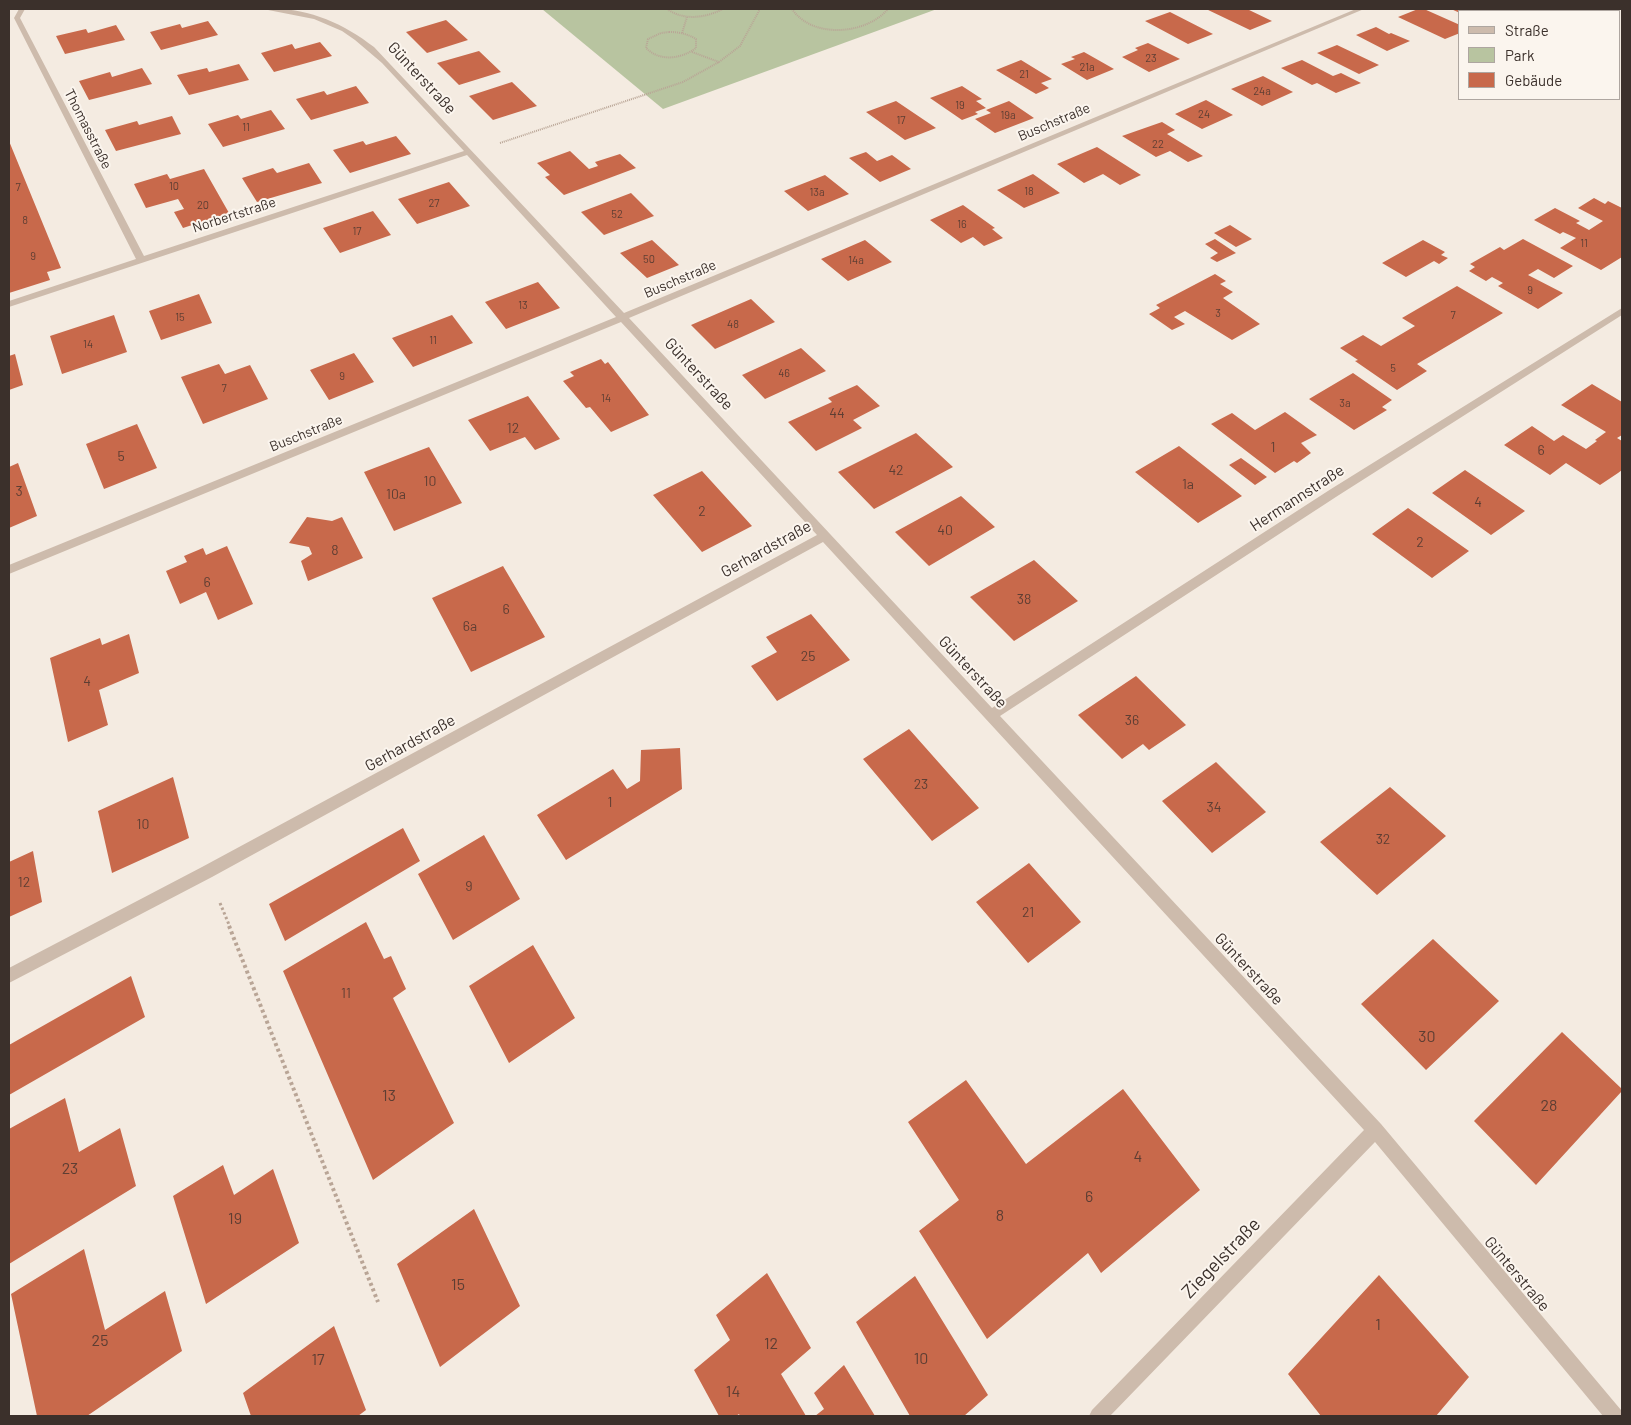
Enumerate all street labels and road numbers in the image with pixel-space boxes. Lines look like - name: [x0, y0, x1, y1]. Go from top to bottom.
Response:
- street label: Günterstraße: [384, 38, 460, 118]
- street label: Thomasstraße: [61, 86, 115, 172]
- street label: Buschstraße: [1015, 99, 1093, 145]
- street label: Norbertstraße: [190, 194, 278, 236]
- street label: Buschstraße: [641, 256, 719, 302]
- street label: Günterstraße: [661, 334, 737, 414]
- street label: Buschstraße: [267, 411, 345, 455]
- street label: Hermannstraße: [1246, 460, 1348, 536]
- street label: Gerhardstraße: [717, 516, 815, 582]
- street label: Günterstraße: [935, 632, 1011, 712]
- street label: Gerhardstraße: [361, 710, 459, 776]
- street label: Günterstraße: [1211, 929, 1287, 1009]
- street label: Ziegelstraße: [1177, 1213, 1265, 1303]
- street label: Günterstraße: [1480, 1233, 1554, 1315]

